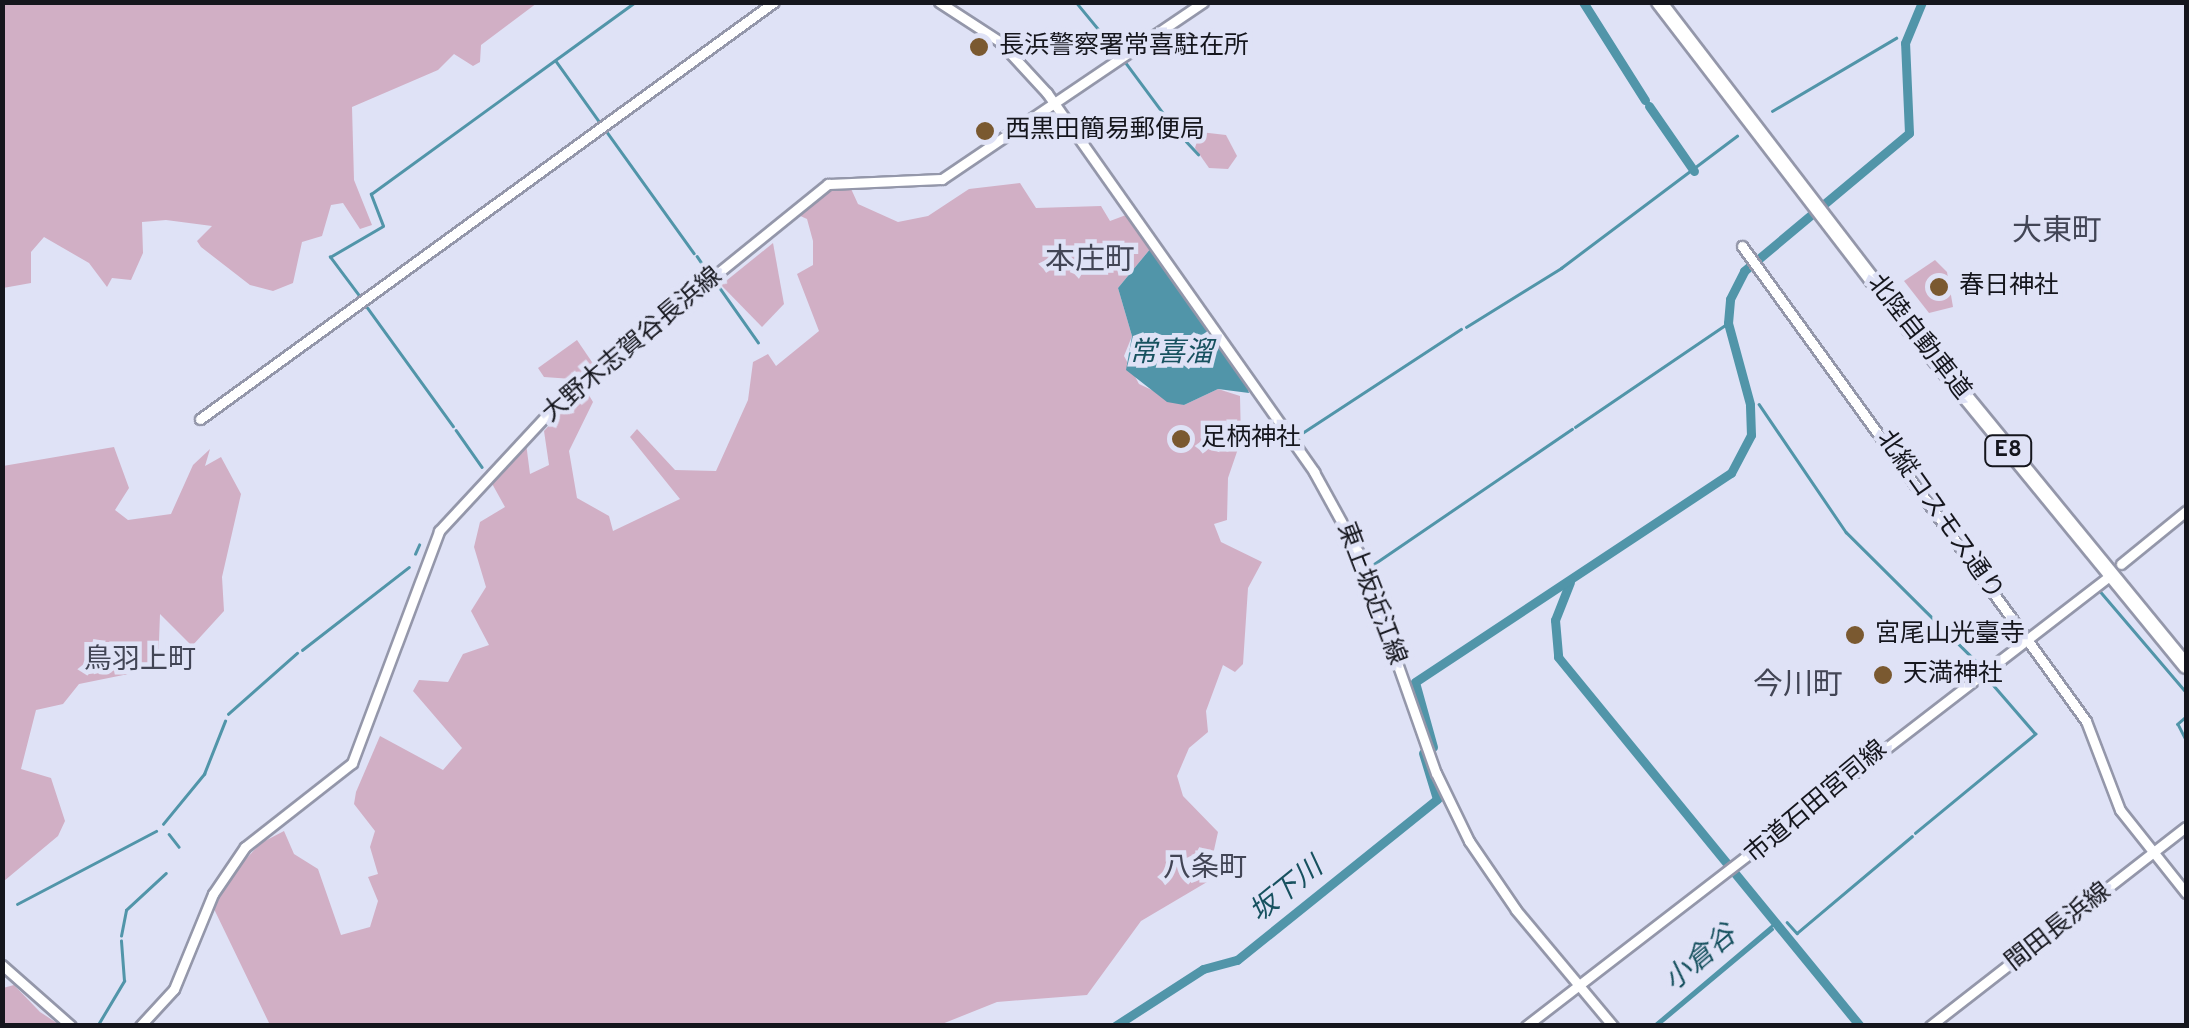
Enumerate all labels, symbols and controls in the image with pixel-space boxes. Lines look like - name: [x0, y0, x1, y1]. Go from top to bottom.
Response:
- place label: 長浜警察署常喜駐在所: [999, 32, 1249, 62]
- marker: 長浜警察署常喜駐在所: [968, 36, 990, 58]
- place label: 西黒田簡易郵便局: [1005, 116, 1205, 146]
- marker: 西黒田簡易郵便局: [974, 120, 996, 142]
- district label: 大東町: [2012, 215, 2102, 251]
- district label: 本庄町: [1045, 244, 1135, 280]
- street label: 大野木志賀谷長浜線: [537, 262, 729, 430]
- street label: 北陸自動車道: [1860, 270, 1976, 406]
- place label: 春日神社: [1959, 272, 2059, 302]
- marker: 春日神社: [1928, 276, 1950, 298]
- water label: 常喜溜: [1129, 337, 1213, 371]
- place label: 足柄神社: [1201, 424, 1301, 454]
- street label: 北縦コスモス通り: [1869, 425, 2009, 607]
- marker: 足柄神社: [1170, 428, 1192, 450]
- road number: E8: [1983, 434, 2033, 468]
- street label: 東上坂近江線: [1329, 519, 1411, 669]
- place label: 宮尾山光臺寺: [1875, 620, 2025, 650]
- marker: 宮尾山光臺寺: [1844, 624, 1866, 646]
- district label: 鳥羽上町: [84, 644, 196, 678]
- place label: 天満神社: [1903, 660, 2003, 690]
- marker: 天満神社: [1872, 664, 1894, 686]
- district label: 今川町: [1753, 669, 1843, 705]
- street label: 市道石田宮司線: [1740, 735, 1894, 871]
- district label: 八条町: [1163, 852, 1247, 886]
- water label: 坂下川: [1244, 852, 1330, 930]
- street label: 間田長浜線: [2001, 878, 2117, 978]
- water label: 小倉谷: [1658, 919, 1744, 999]

